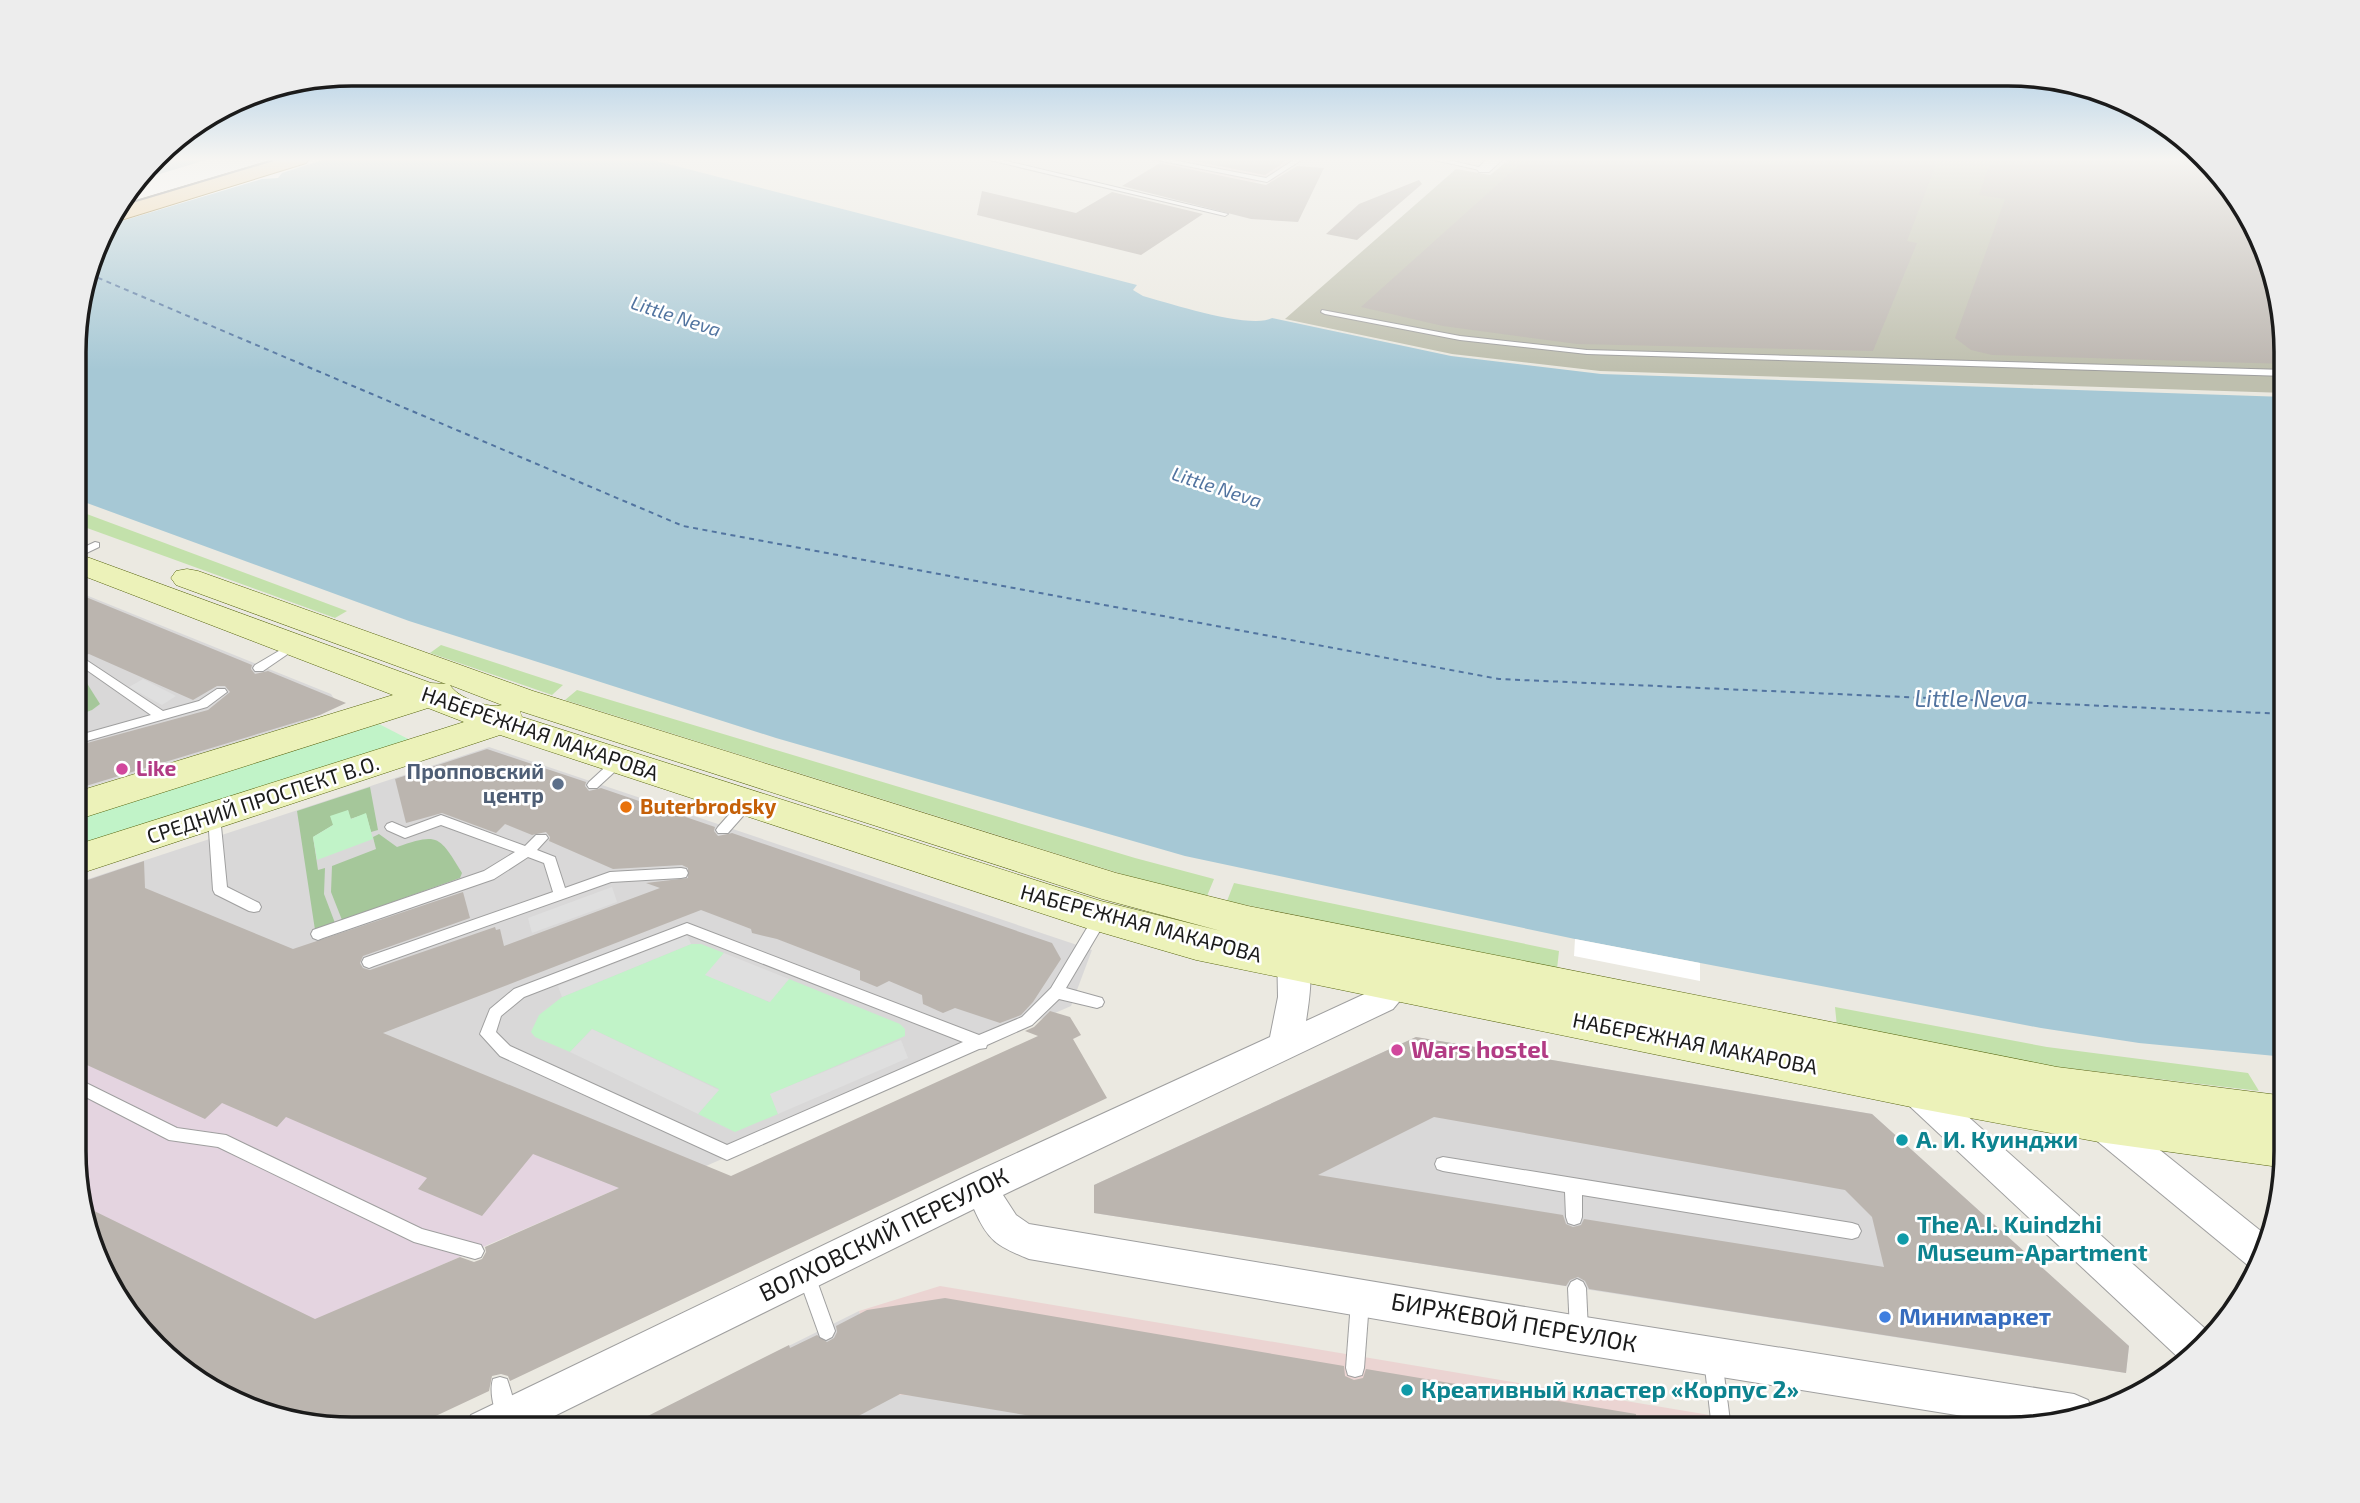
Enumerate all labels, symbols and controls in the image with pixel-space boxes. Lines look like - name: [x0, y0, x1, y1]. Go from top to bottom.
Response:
- water label: Little Neva: [628, 290, 724, 341]
- water label: Little Neva: [1169, 461, 1265, 512]
- street label: НАБЕРЕЖНАЯ МАКАРОВА: [419, 680, 662, 785]
- water label: Little Neva: [1915, 684, 2027, 712]
- street label: СРЕДНИЙ ПРОСПЕКТ В.О.: [143, 749, 382, 848]
- place label: Like: [136, 755, 176, 780]
- place label: Пропповский центр: [407, 758, 544, 807]
- marker: Like: [114, 761, 130, 777]
- marker: Пропповский центр: [550, 776, 566, 792]
- place label: Buterbrodsky: [640, 793, 776, 819]
- marker: Buterbrodsky: [618, 799, 634, 815]
- street label: НАБЕРЕЖНАЯ МАКАРОВА: [1018, 878, 1265, 967]
- street label: НАБЕРЕЖНАЯ МАКАРОВА: [1571, 1007, 1820, 1079]
- place label: Wars hostel: [1411, 1034, 1549, 1063]
- marker: Wars hostel: [1389, 1042, 1405, 1058]
- place label: А. И. Куинджи: [1916, 1124, 2078, 1153]
- marker: А. И. Куинджи: [1894, 1132, 1910, 1148]
- street label: ВОЛХОВСКИЙ ПЕРЕУЛОК: [754, 1161, 1013, 1307]
- place label: The A.I. Kuindzhi Museum-Apartment: [1917, 1209, 2148, 1266]
- marker: The A.I. Kuindzhi Museum-Apartment: [1895, 1231, 1911, 1247]
- street label: БИРЖЕВОЙ ПЕРЕУЛОК: [1389, 1286, 1639, 1357]
- place label: Минимаркет: [1899, 1301, 2051, 1330]
- marker: Минимаркет: [1877, 1309, 1893, 1325]
- place label: Креативный кластер «Корпус 2»: [1421, 1374, 1799, 1403]
- marker: Креативный кластер «Корпус 2»: [1399, 1382, 1415, 1398]

